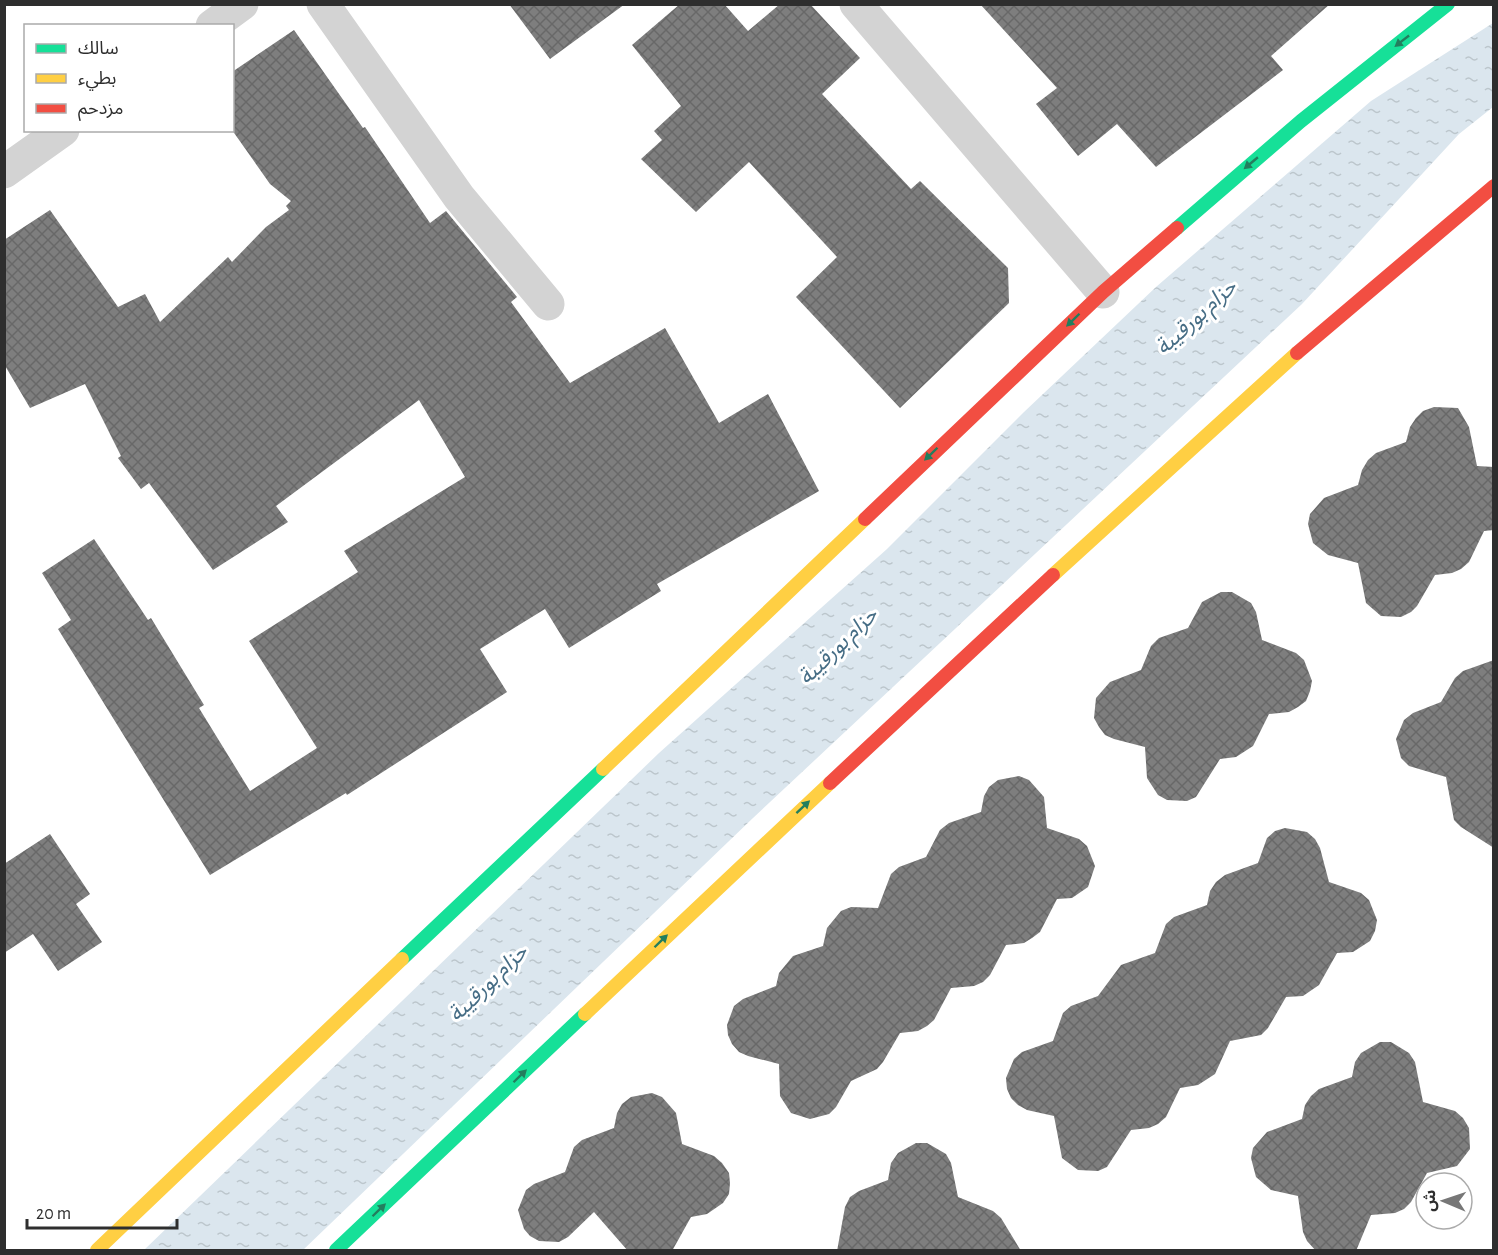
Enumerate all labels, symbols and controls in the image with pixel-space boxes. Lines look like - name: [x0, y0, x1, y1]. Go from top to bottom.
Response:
- legend: [24, 24, 234, 132]
- one-way arrow: [1394, 34, 1410, 47]
- text: سالك: [78, 40, 119, 58]
- text: بطيء: [78, 70, 116, 91]
- text: مزدحم: [78, 100, 123, 121]
- one-way arrow: [1243, 157, 1259, 170]
- water label: حزام بورقيبة: [1151, 275, 1245, 362]
- one-way arrow: [1065, 313, 1080, 327]
- one-way arrow: [925, 447, 939, 461]
- water label: حزام بورقيبة: [794, 603, 886, 692]
- one-way arrow: [796, 801, 810, 815]
- one-way arrow: [654, 935, 668, 949]
- water label: حزام بورقيبة: [444, 940, 536, 1029]
- one-way arrow: [512, 1070, 527, 1083]
- north arrow: [1414, 1171, 1474, 1231]
- text: ش: [1422, 1189, 1439, 1212]
- scale bar: [27, 1192, 177, 1230]
- one-way arrow: [371, 1203, 386, 1217]
- text: 20 m: [36, 1205, 71, 1223]

